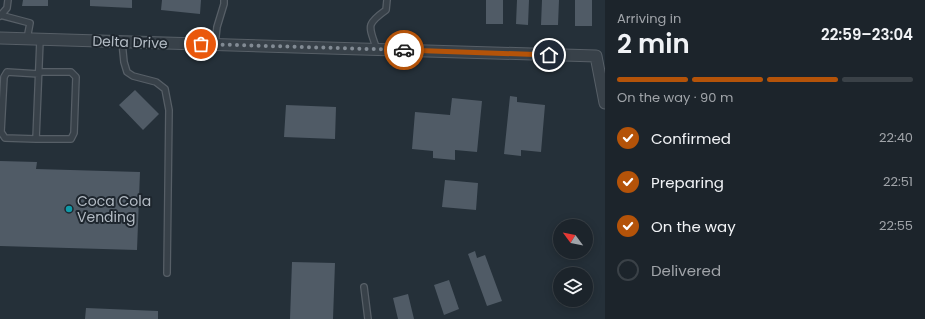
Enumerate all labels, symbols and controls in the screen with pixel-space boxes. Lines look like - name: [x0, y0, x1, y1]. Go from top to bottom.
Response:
- text: Arriving in: [617, 9, 681, 28]
- text: 22:59–23:04: [821, 24, 913, 45]
- text: 2 min: [617, 26, 690, 62]
- pin: [184, 27, 218, 61]
- courier: [384, 30, 424, 70]
- street label: Delta Drive: [92, 31, 168, 53]
- icon: bag: [190, 33, 212, 55]
- pin: [532, 38, 566, 72]
- icon: car: [393, 39, 415, 61]
- icon: home: [538, 44, 560, 66]
- text: On the way · 90 m: [617, 88, 733, 107]
- icon: check: [617, 127, 639, 149]
- text: Confirmed: [651, 128, 731, 149]
- text: 22:40: [879, 128, 913, 147]
- icon: check: [617, 171, 639, 193]
- text: Preparing: [651, 172, 724, 193]
- text: 22:51: [883, 172, 913, 191]
- place label: Coca Cola Vending: [77, 191, 151, 227]
- marker: Coca Cola Vending: [64, 204, 74, 214]
- icon: check: [617, 215, 639, 237]
- text: On the way: [651, 216, 736, 237]
- text: 22:55: [879, 216, 913, 235]
- north arrow: [553, 219, 593, 259]
- map controls: [553, 219, 593, 307]
- text: Delivered: [651, 260, 721, 281]
- button: layers: [553, 267, 593, 307]

